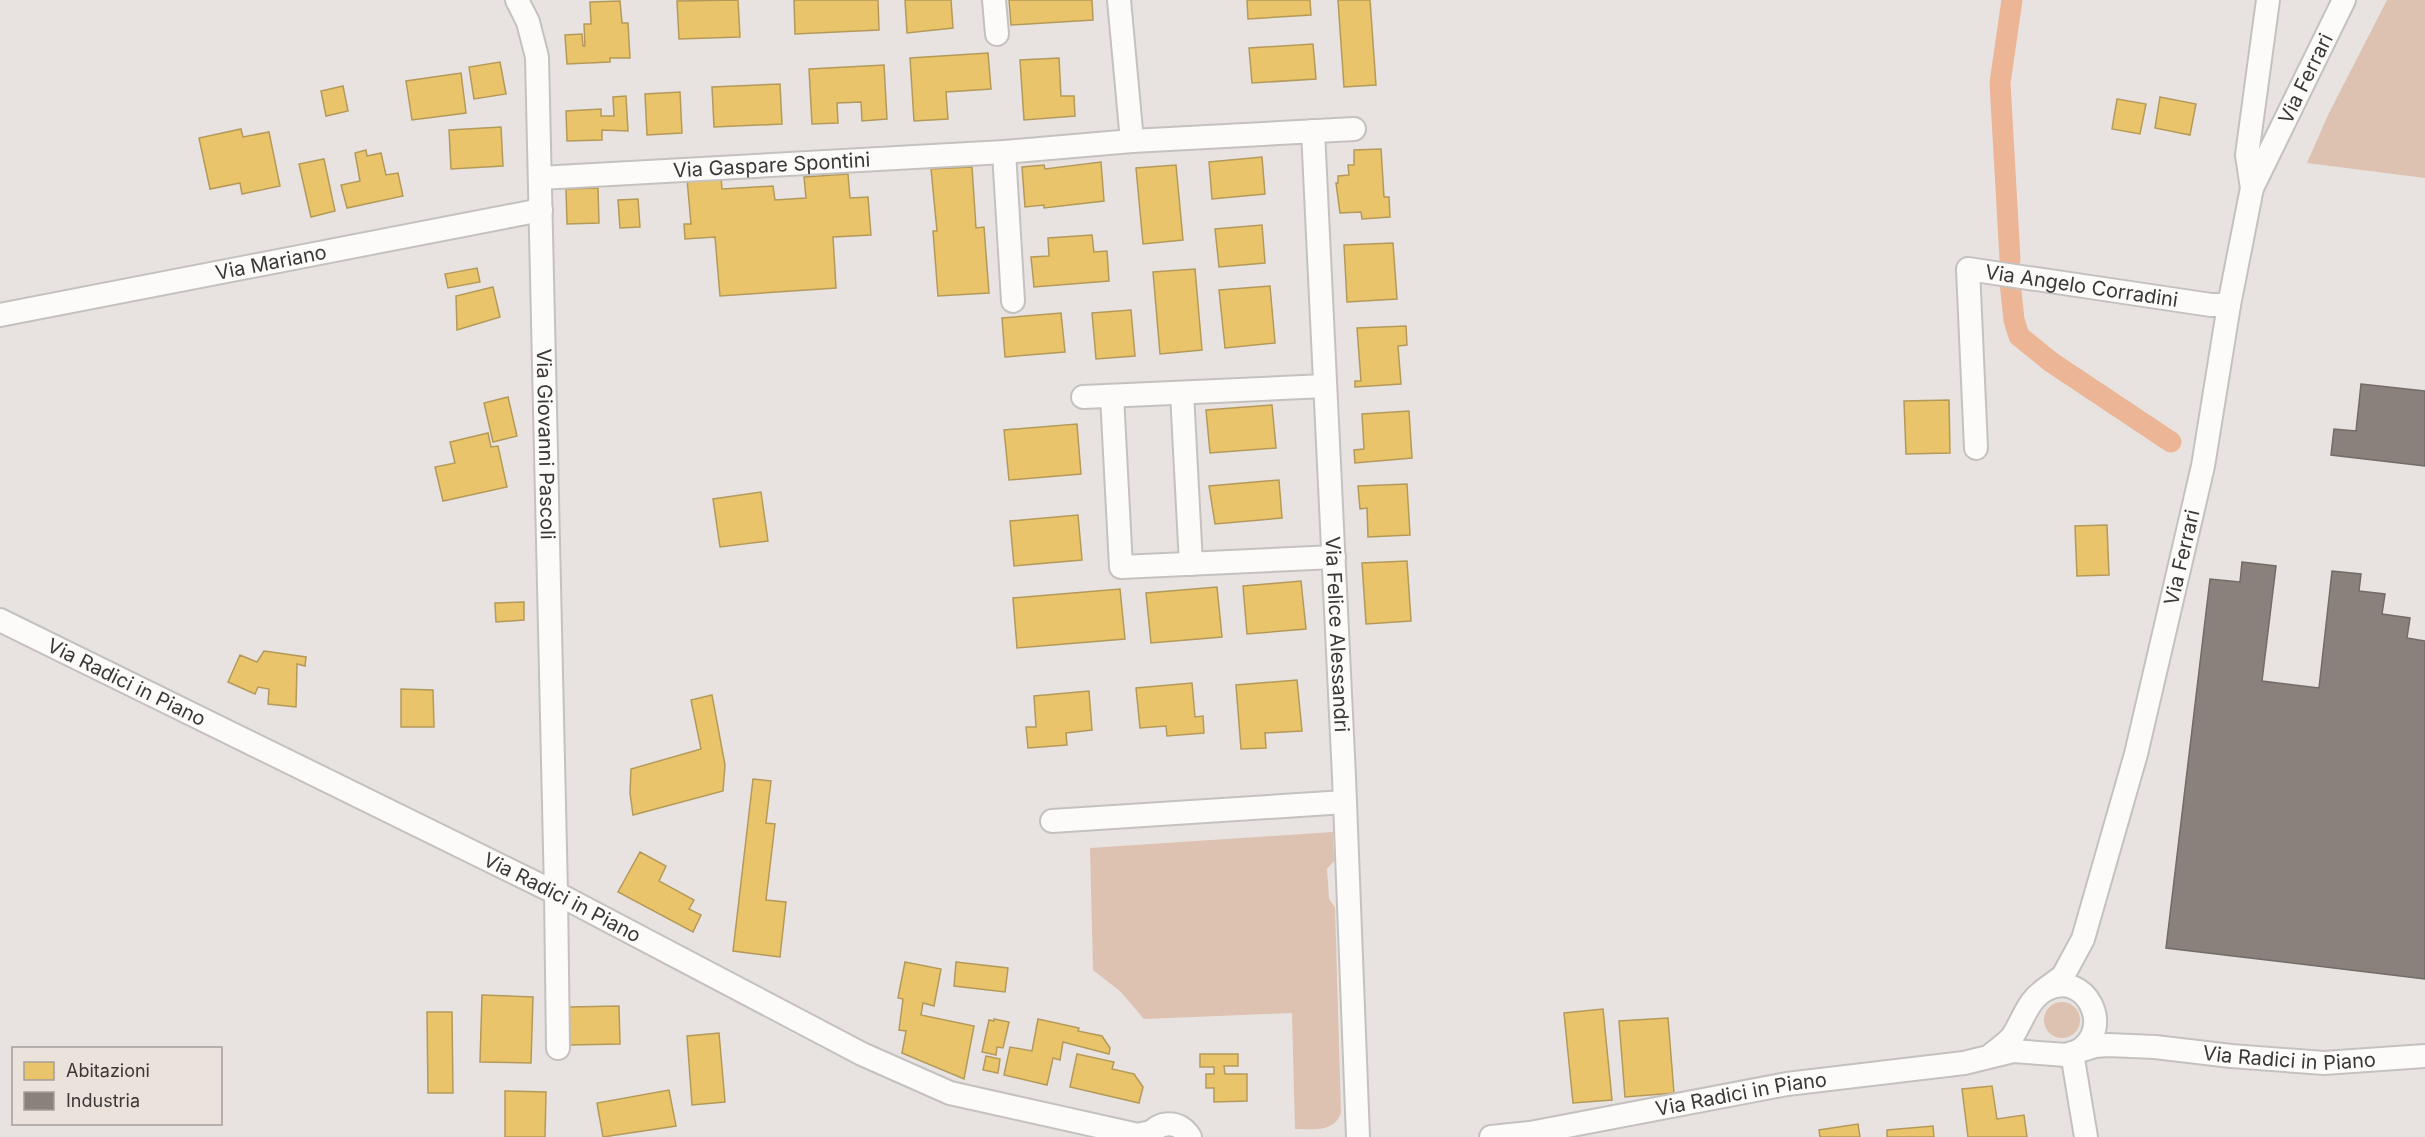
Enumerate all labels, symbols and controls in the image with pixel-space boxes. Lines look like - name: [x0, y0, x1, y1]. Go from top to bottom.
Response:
- street label: Via Ferrari: [2273, 29, 2338, 128]
- street label: Via Gaspare Spontini: [672, 148, 871, 183]
- street label: Via Mariano: [213, 240, 328, 285]
- street label: Via Angelo Corradini: [1984, 260, 2180, 312]
- street label: Via Giovanni Pascoli: [532, 348, 560, 540]
- street label: Via Ferrari: [2159, 507, 2204, 608]
- street label: Via Felice Alessandri: [1320, 536, 1354, 733]
- street label: Via Radici in Piano: [43, 633, 210, 731]
- street label: Via Radici in Piano: [480, 847, 645, 948]
- street label: Via Radici in Piano: [2201, 1041, 2377, 1075]
- legend: [12, 1047, 222, 1125]
- text: Abitazioni: [66, 1060, 150, 1081]
- street label: Via Radici in Piano: [1654, 1067, 1828, 1121]
- text: Industria: [66, 1090, 140, 1111]

